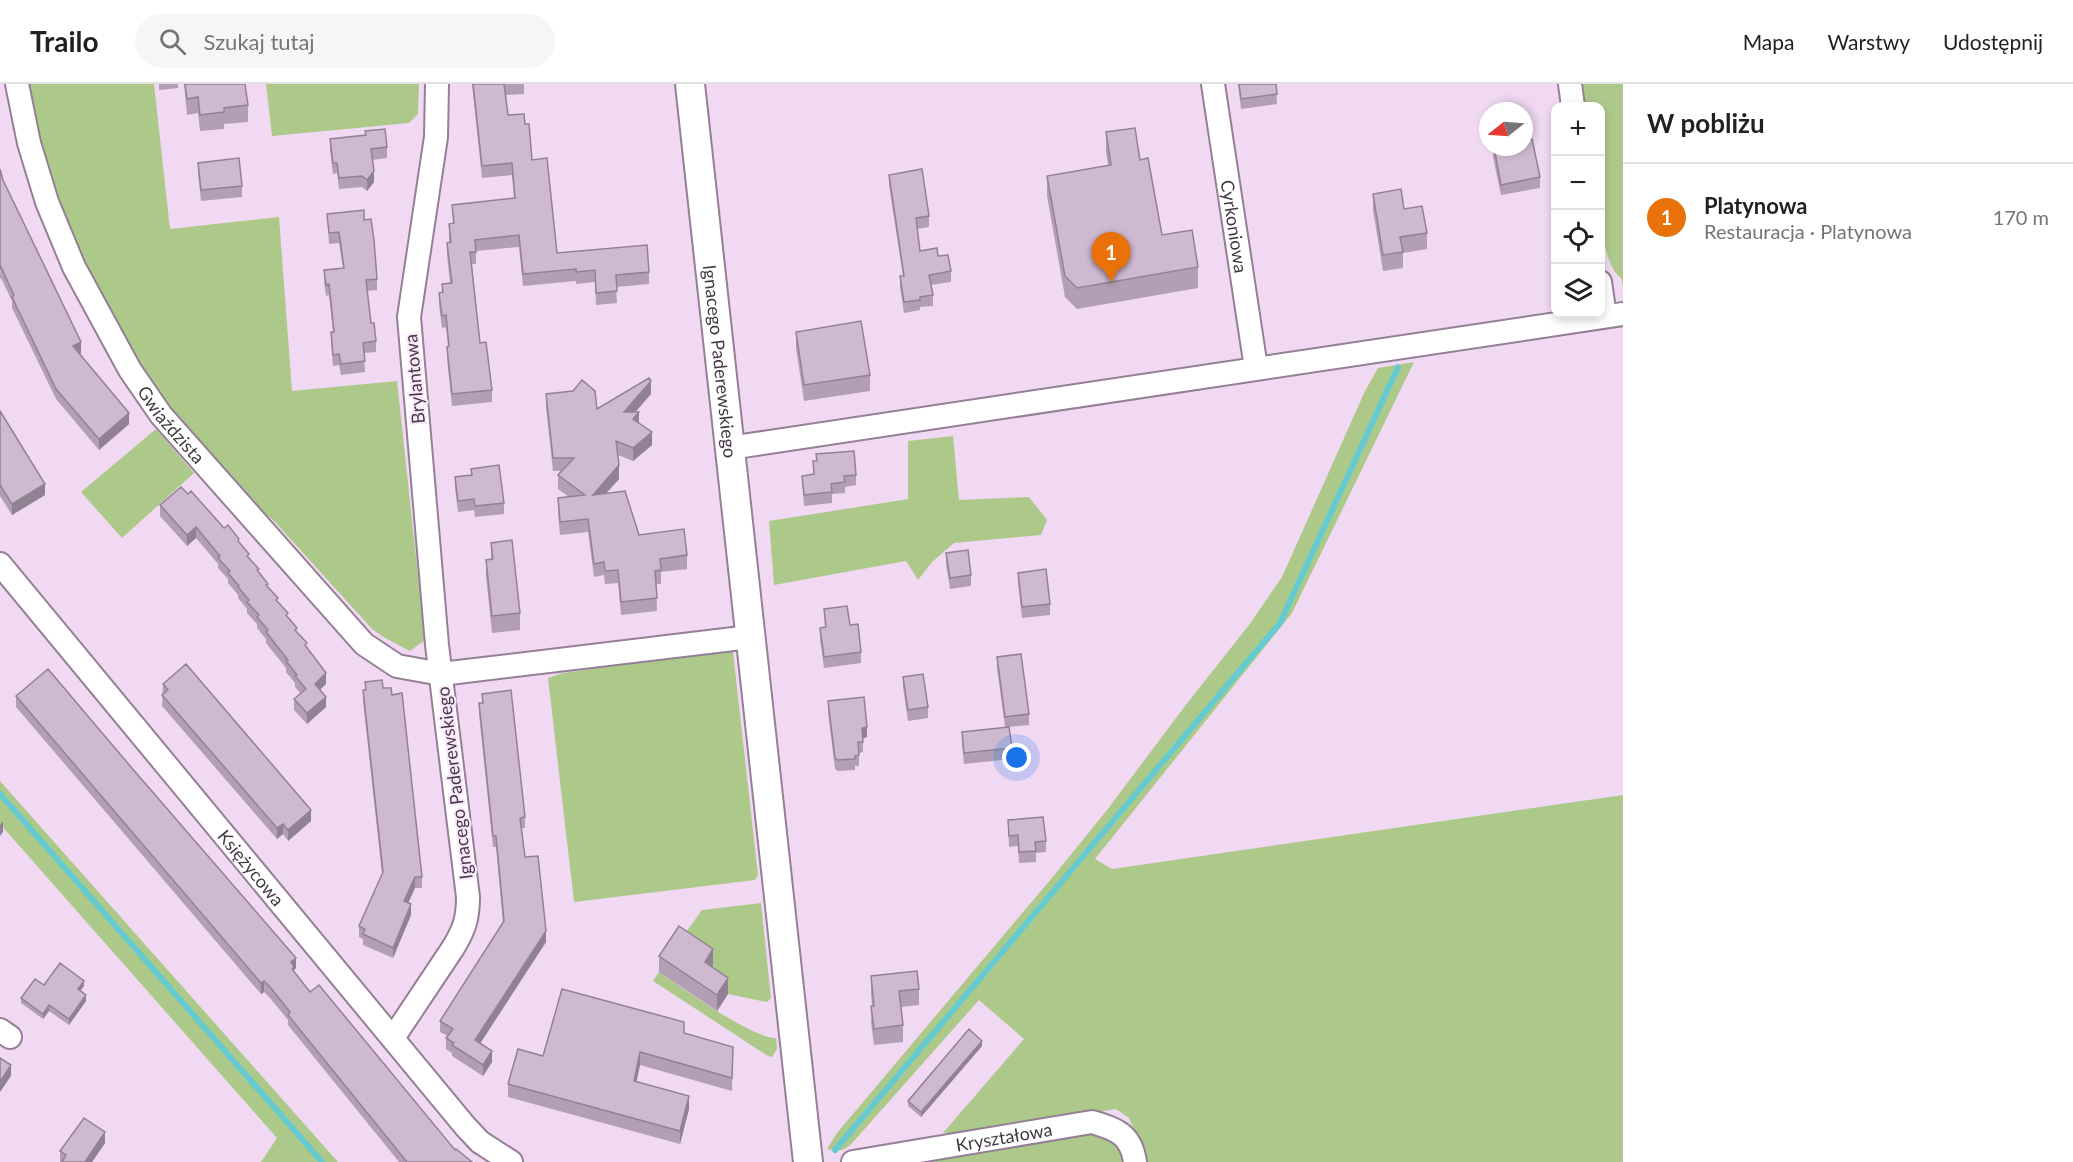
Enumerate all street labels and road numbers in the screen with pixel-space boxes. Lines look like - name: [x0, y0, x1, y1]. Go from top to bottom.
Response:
- street label: Cyrkoniowa: [1217, 178, 1252, 274]
- street label: Ignacego Paderewskiego: [699, 264, 742, 459]
- street label: Brylantowa: [399, 333, 429, 425]
- street label: Gwiaździsta: [133, 381, 210, 468]
- street label: Ignacego Paderewskiego: [431, 685, 477, 881]
- street label: Księżycowa: [213, 825, 289, 910]
- street label: Kryształowa: [954, 1118, 1054, 1156]

